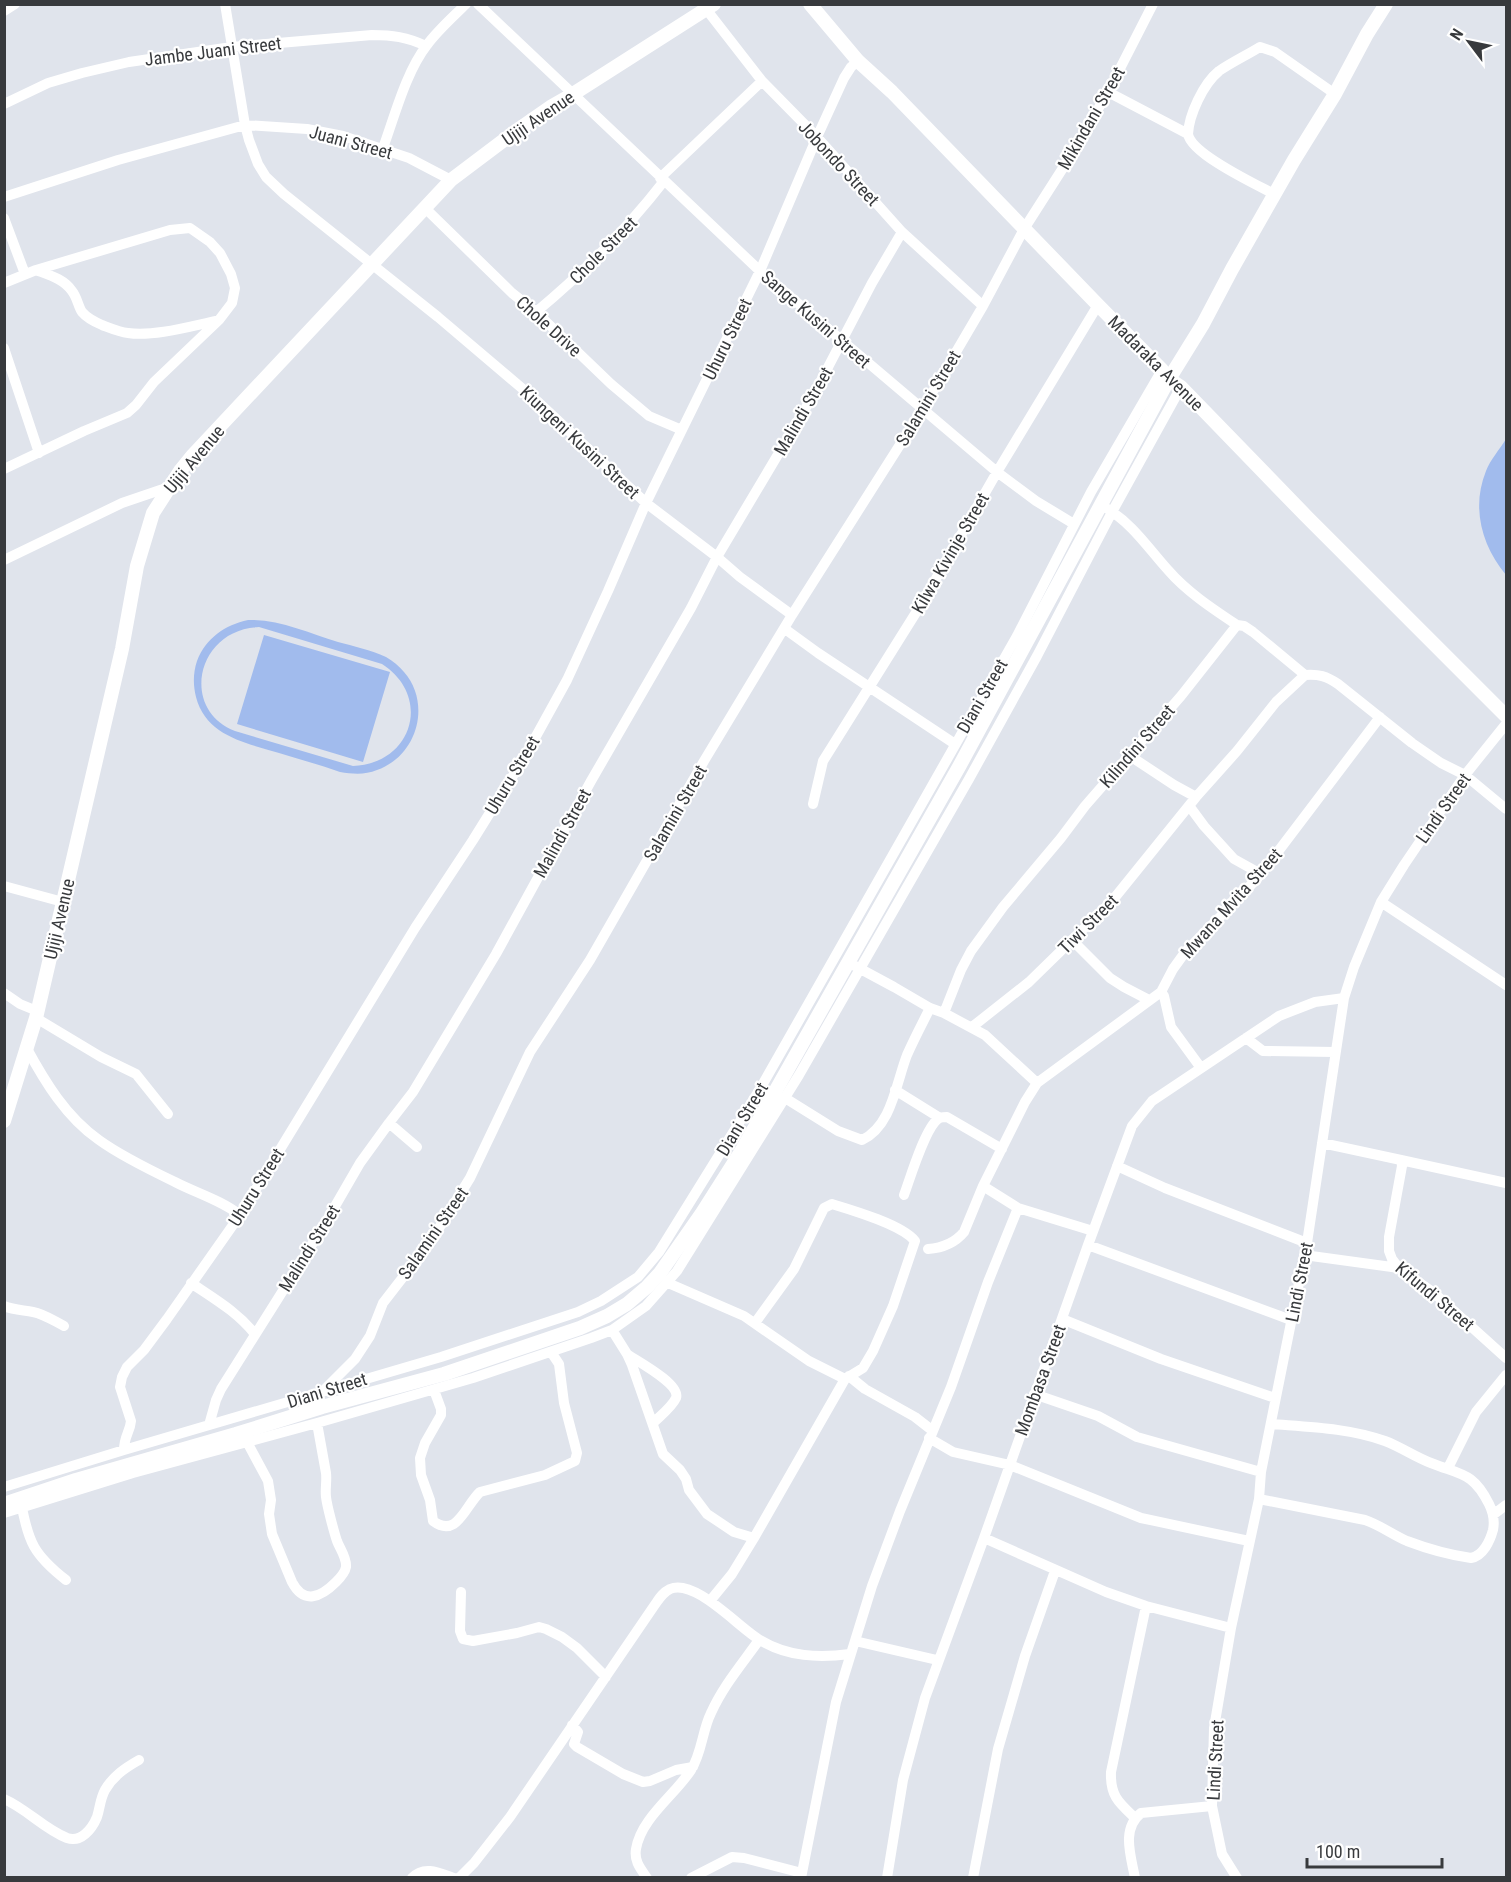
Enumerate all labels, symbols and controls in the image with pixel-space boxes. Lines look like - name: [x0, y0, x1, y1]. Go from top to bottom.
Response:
- north arrow: [1439, 12, 1499, 72]
- text: N: [1446, 25, 1467, 44]
- street label: Jambe Juani Street: [143, 32, 283, 70]
- street label: Mikindani Street: [1053, 63, 1129, 173]
- street label: Ujiji Avenue: [498, 86, 578, 150]
- street label: Jobondo Street: [794, 116, 884, 210]
- street label: Juani Street: [307, 121, 395, 163]
- street label: Chole Street: [565, 212, 641, 288]
- street label: Sange Kusini Street: [757, 266, 875, 372]
- street label: Chole Drive: [512, 291, 586, 361]
- street label: Uhuru Street: [698, 295, 756, 383]
- street label: Madaraka Avenue: [1104, 311, 1208, 415]
- street label: Salamini Street: [891, 346, 965, 450]
- street label: Malindi Street: [769, 363, 837, 459]
- street label: Kiungeni Kusini Street: [516, 381, 644, 503]
- street label: Ujiji Avenue: [159, 421, 229, 497]
- street label: Kilwa Kivinje Street: [907, 489, 993, 617]
- street label: Diani Street: [952, 655, 1012, 737]
- street label: Kilindini Street: [1095, 700, 1179, 792]
- street label: Uhuru Street: [480, 732, 544, 818]
- street label: Salamini Street: [639, 761, 711, 865]
- street label: Lindi Street: [1411, 769, 1475, 847]
- street label: Malindi Street: [529, 785, 595, 881]
- street label: Mwana Mvita Street: [1176, 844, 1286, 962]
- street label: Ujiji Avenue: [40, 876, 78, 962]
- street label: Tiwi Street: [1054, 890, 1122, 958]
- street label: Diani Street: [712, 1078, 772, 1160]
- street label: Uhuru Street: [224, 1144, 288, 1230]
- street label: Salamini Street: [394, 1183, 472, 1283]
- street label: Malindi Street: [274, 1201, 344, 1295]
- street label: Lindi Street: [1281, 1240, 1317, 1324]
- street label: Kifundi Street: [1391, 1257, 1479, 1335]
- street label: Mombasa Street: [1010, 1322, 1070, 1438]
- street label: Diani Street: [285, 1368, 369, 1412]
- street label: Lindi Street: [1202, 1719, 1228, 1801]
- scale bar: [1307, 1831, 1442, 1869]
- text: 100 m: [1316, 1841, 1360, 1862]

